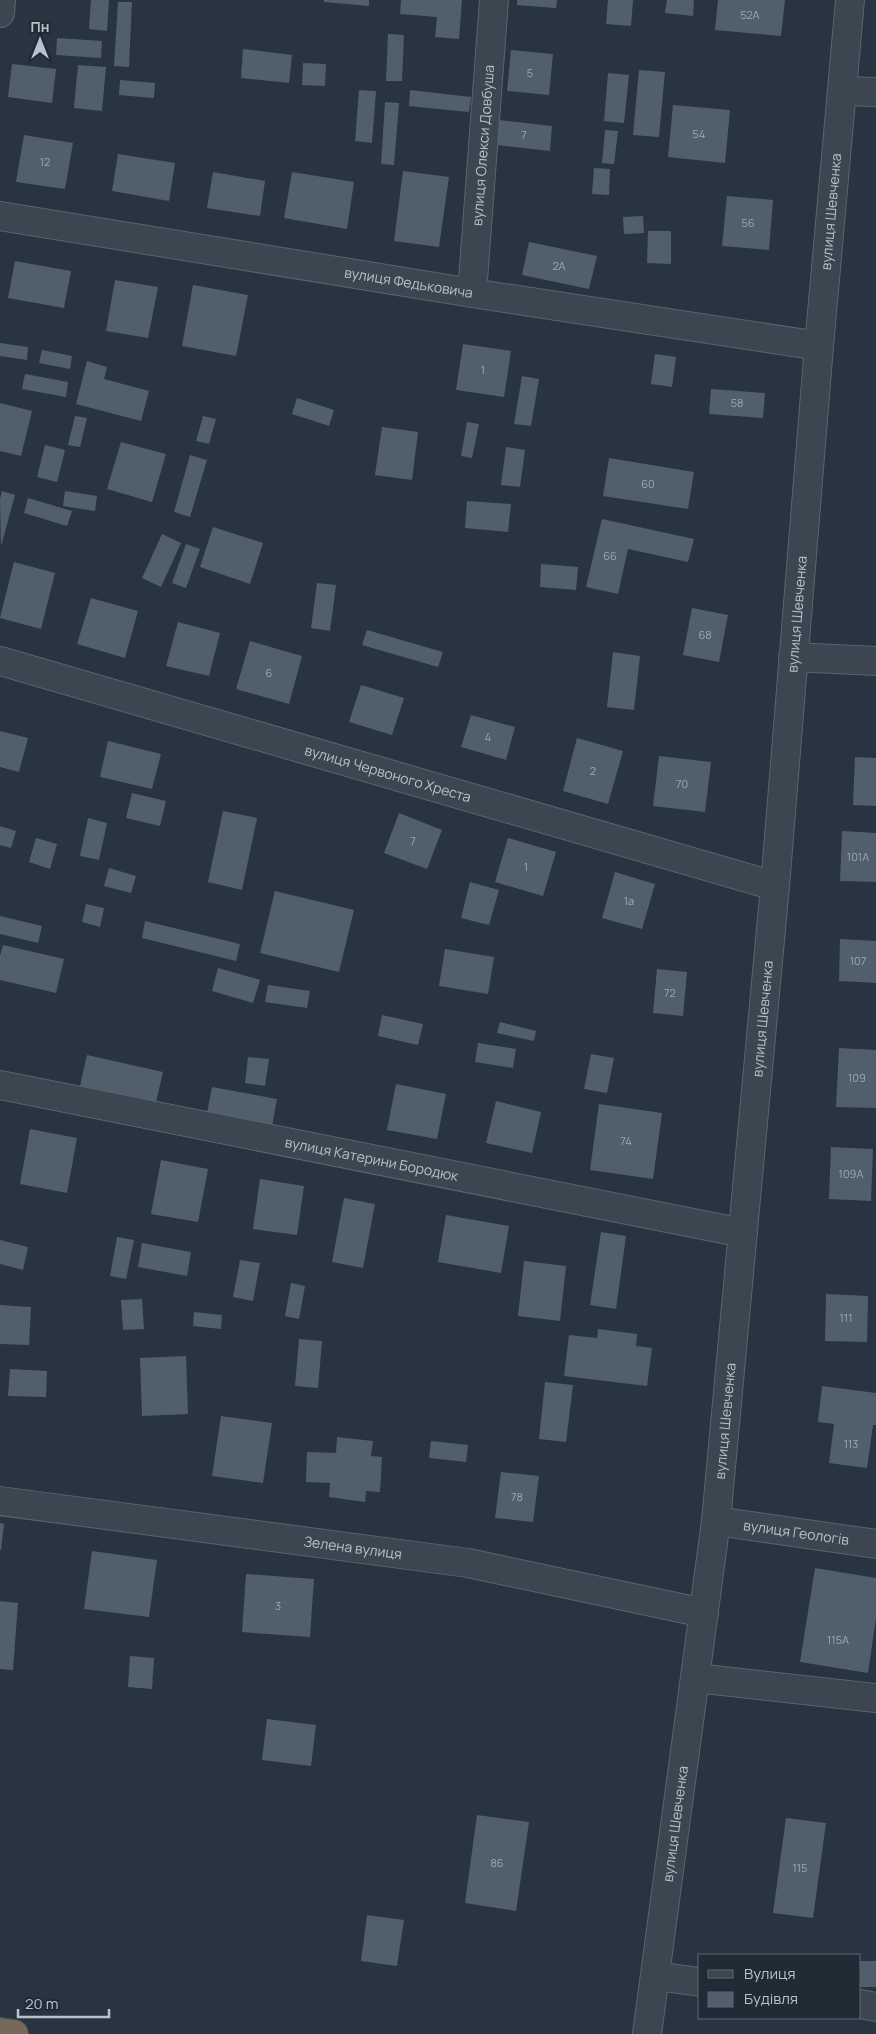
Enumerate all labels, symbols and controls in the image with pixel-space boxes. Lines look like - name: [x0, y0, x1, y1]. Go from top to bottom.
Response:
- house number: 52А: [740, 7, 760, 22]
- north arrow: [15, 15, 65, 65]
- text: Пн: [31, 17, 49, 36]
- street label: вулиця Олекси Довбуша: [467, 64, 498, 227]
- house number: 5: [527, 65, 533, 80]
- house number: 54: [693, 126, 705, 141]
- house number: 7: [521, 127, 527, 142]
- street label: вулиця Шевченка: [816, 152, 845, 271]
- house number: 12: [40, 154, 50, 169]
- house number: 56: [741, 215, 755, 230]
- house number: 2А: [552, 258, 566, 273]
- street label: вулиця Федьковича: [343, 262, 474, 302]
- house number: 1: [481, 362, 485, 377]
- house number: 58: [731, 395, 743, 410]
- house number: 60: [641, 476, 655, 491]
- house number: 66: [603, 548, 617, 563]
- street label: вулиця Шевченка: [782, 555, 811, 673]
- house number: 68: [698, 627, 712, 642]
- house number: 6: [266, 665, 273, 680]
- house number: 4: [485, 729, 491, 744]
- street label: вулиця Червоного Хреста: [303, 740, 474, 806]
- house number: 2: [590, 763, 596, 778]
- house number: 70: [676, 776, 688, 791]
- house number: 7: [410, 833, 416, 848]
- house number: 101А: [847, 849, 869, 864]
- house number: 1: [524, 859, 528, 874]
- house number: 1а: [624, 893, 634, 908]
- house number: 107: [850, 953, 866, 968]
- street label: вулиця Шевченка: [747, 960, 777, 1078]
- house number: 72: [664, 985, 676, 1000]
- house number: 109: [848, 1070, 866, 1085]
- street label: вулиця Катерини Бородюк: [283, 1132, 461, 1185]
- house number: 74: [620, 1133, 632, 1148]
- house number: 109А: [839, 1166, 863, 1181]
- house number: 111: [840, 1310, 852, 1325]
- street label: вулиця Шевченка: [710, 1362, 740, 1480]
- house number: 113: [844, 1436, 858, 1451]
- house number: 78: [511, 1489, 523, 1504]
- street label: вулиця Геологів: [742, 1515, 851, 1549]
- street label: Зелена вулиця: [303, 1531, 403, 1563]
- house number: 3: [275, 1598, 281, 1613]
- house number: 115А: [827, 1632, 849, 1647]
- street label: вулиця Шевченка: [658, 1765, 692, 1883]
- house number: 86: [490, 1855, 504, 1870]
- house number: 115: [793, 1860, 807, 1875]
- legend: [698, 1954, 861, 2019]
- text: Вулиця: [744, 1963, 796, 1984]
- scale bar: [18, 1986, 109, 2018]
- text: Будівля: [744, 1988, 798, 2009]
- text: 20 m: [25, 1993, 58, 2014]

